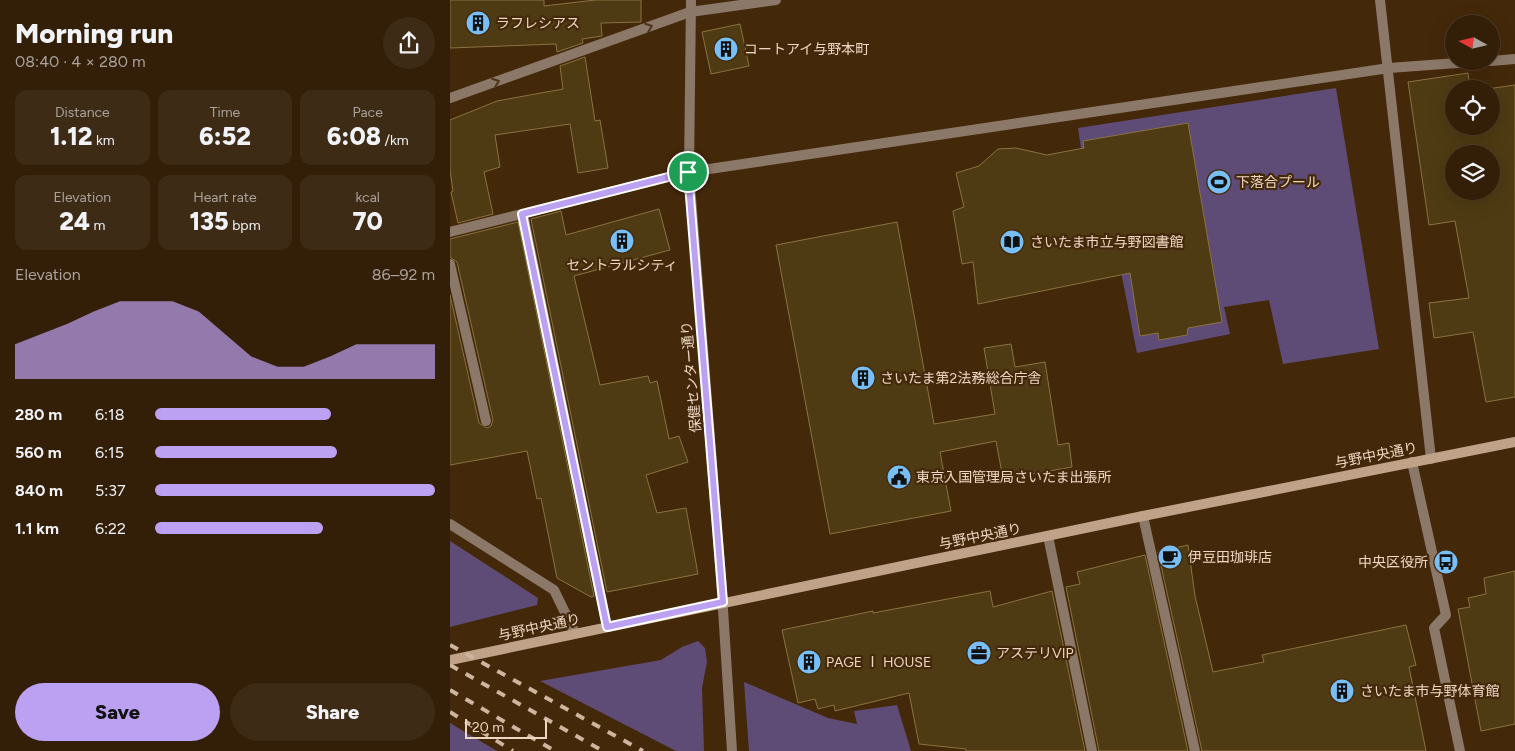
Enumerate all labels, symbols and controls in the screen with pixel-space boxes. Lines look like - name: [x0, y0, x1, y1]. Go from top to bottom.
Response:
- building icon: ラフレシアス: [465, 10, 491, 36]
- place label: ラフレシアス: [496, 15, 580, 32]
- north arrow: [1445, 15, 1500, 70]
- map controls: [1445, 15, 1500, 200]
- text: Morning run: [15, 16, 173, 50]
- button: share: [383, 17, 435, 69]
- one-way arrow: [644, 23, 653, 33]
- building icon: コートアイ与野本町: [713, 36, 739, 62]
- place label: コートアイ与野本町: [744, 41, 869, 58]
- text: 08:40 · 4 × 280 m: [15, 52, 146, 71]
- one-way arrow: [491, 78, 500, 88]
- button: locate: [1445, 80, 1500, 135]
- text: Distance: [55, 104, 110, 121]
- text: Time: [210, 104, 240, 121]
- text: Pace: [353, 104, 383, 121]
- text: 1.12: [50, 121, 93, 151]
- text: 6:52: [199, 121, 251, 151]
- text: 6:08: [327, 121, 381, 151]
- text: km: [93, 132, 115, 149]
- text: /km: [381, 132, 409, 149]
- button: layers: [1445, 145, 1500, 200]
- pin: [667, 151, 709, 193]
- icon: arrive: [674, 158, 702, 186]
- sports icon: 下落合プール: [1206, 169, 1232, 195]
- place label: 下落合プール: [1236, 174, 1320, 191]
- text: Elevation: [54, 189, 111, 206]
- text: Heart rate: [193, 189, 257, 206]
- text: kcal: [355, 189, 380, 206]
- text: 24: [59, 206, 90, 236]
- text: 135: [189, 206, 229, 236]
- text: 70: [352, 206, 383, 236]
- text: m: [90, 217, 105, 234]
- text: bpm: [229, 217, 261, 234]
- building icon: セントラルシティ: [609, 228, 635, 254]
- library icon: さいたま市立与野図書館: [999, 229, 1025, 255]
- place label: さいたま市立与野図書館: [1030, 234, 1184, 251]
- place label: セントラルシティ: [566, 257, 678, 274]
- text: Elevation: [15, 265, 81, 284]
- text: 86–92 m: [372, 265, 435, 284]
- street label: 保健センター通り: [678, 320, 705, 433]
- building icon: さいたま第2法務総合庁舎: [850, 365, 876, 391]
- place label: さいたま第2法務総合庁舎: [880, 370, 1041, 387]
- text: 280 m: [15, 405, 62, 424]
- text: 6:18: [95, 405, 125, 424]
- street label: 与野中央通り: [1333, 439, 1419, 472]
- text: 560 m: [15, 443, 62, 462]
- text: 6:15: [95, 443, 124, 462]
- public building icon: 東京入国管理局さいたま出張所: [886, 464, 912, 490]
- place label: 東京入国管理局さいたま出張所: [916, 469, 1112, 486]
- text: 840 m: [15, 481, 63, 500]
- text: 5:37: [95, 481, 126, 500]
- text: 1.1 km: [15, 519, 59, 538]
- text: 6:22: [95, 519, 126, 538]
- street label: 与野中央通り: [937, 520, 1023, 553]
- cafe icon: 伊豆田珈琲店: [1157, 544, 1183, 570]
- place label: 伊豆田珈琲店: [1188, 549, 1272, 566]
- bus stop icon: 中央区役所: [1433, 549, 1459, 575]
- place label: 中央区役所: [1358, 554, 1428, 571]
- street label: 与野中央通り: [496, 610, 582, 645]
- office icon: アステリVIP: [966, 640, 992, 666]
- place label: アステリVIP: [996, 645, 1074, 662]
- building icon: PAGE Ⅰ HOUSE: [796, 649, 822, 675]
- place label: PAGE Ⅰ HOUSE: [826, 654, 931, 671]
- building icon: さいたま市与野体育館: [1329, 678, 1355, 704]
- button: Save: [15, 683, 220, 741]
- button: Share: [230, 683, 435, 741]
- place label: さいたま市与野体育館: [1360, 683, 1500, 700]
- scale bar: [465, 716, 548, 739]
- text: 20 m: [472, 719, 504, 736]

